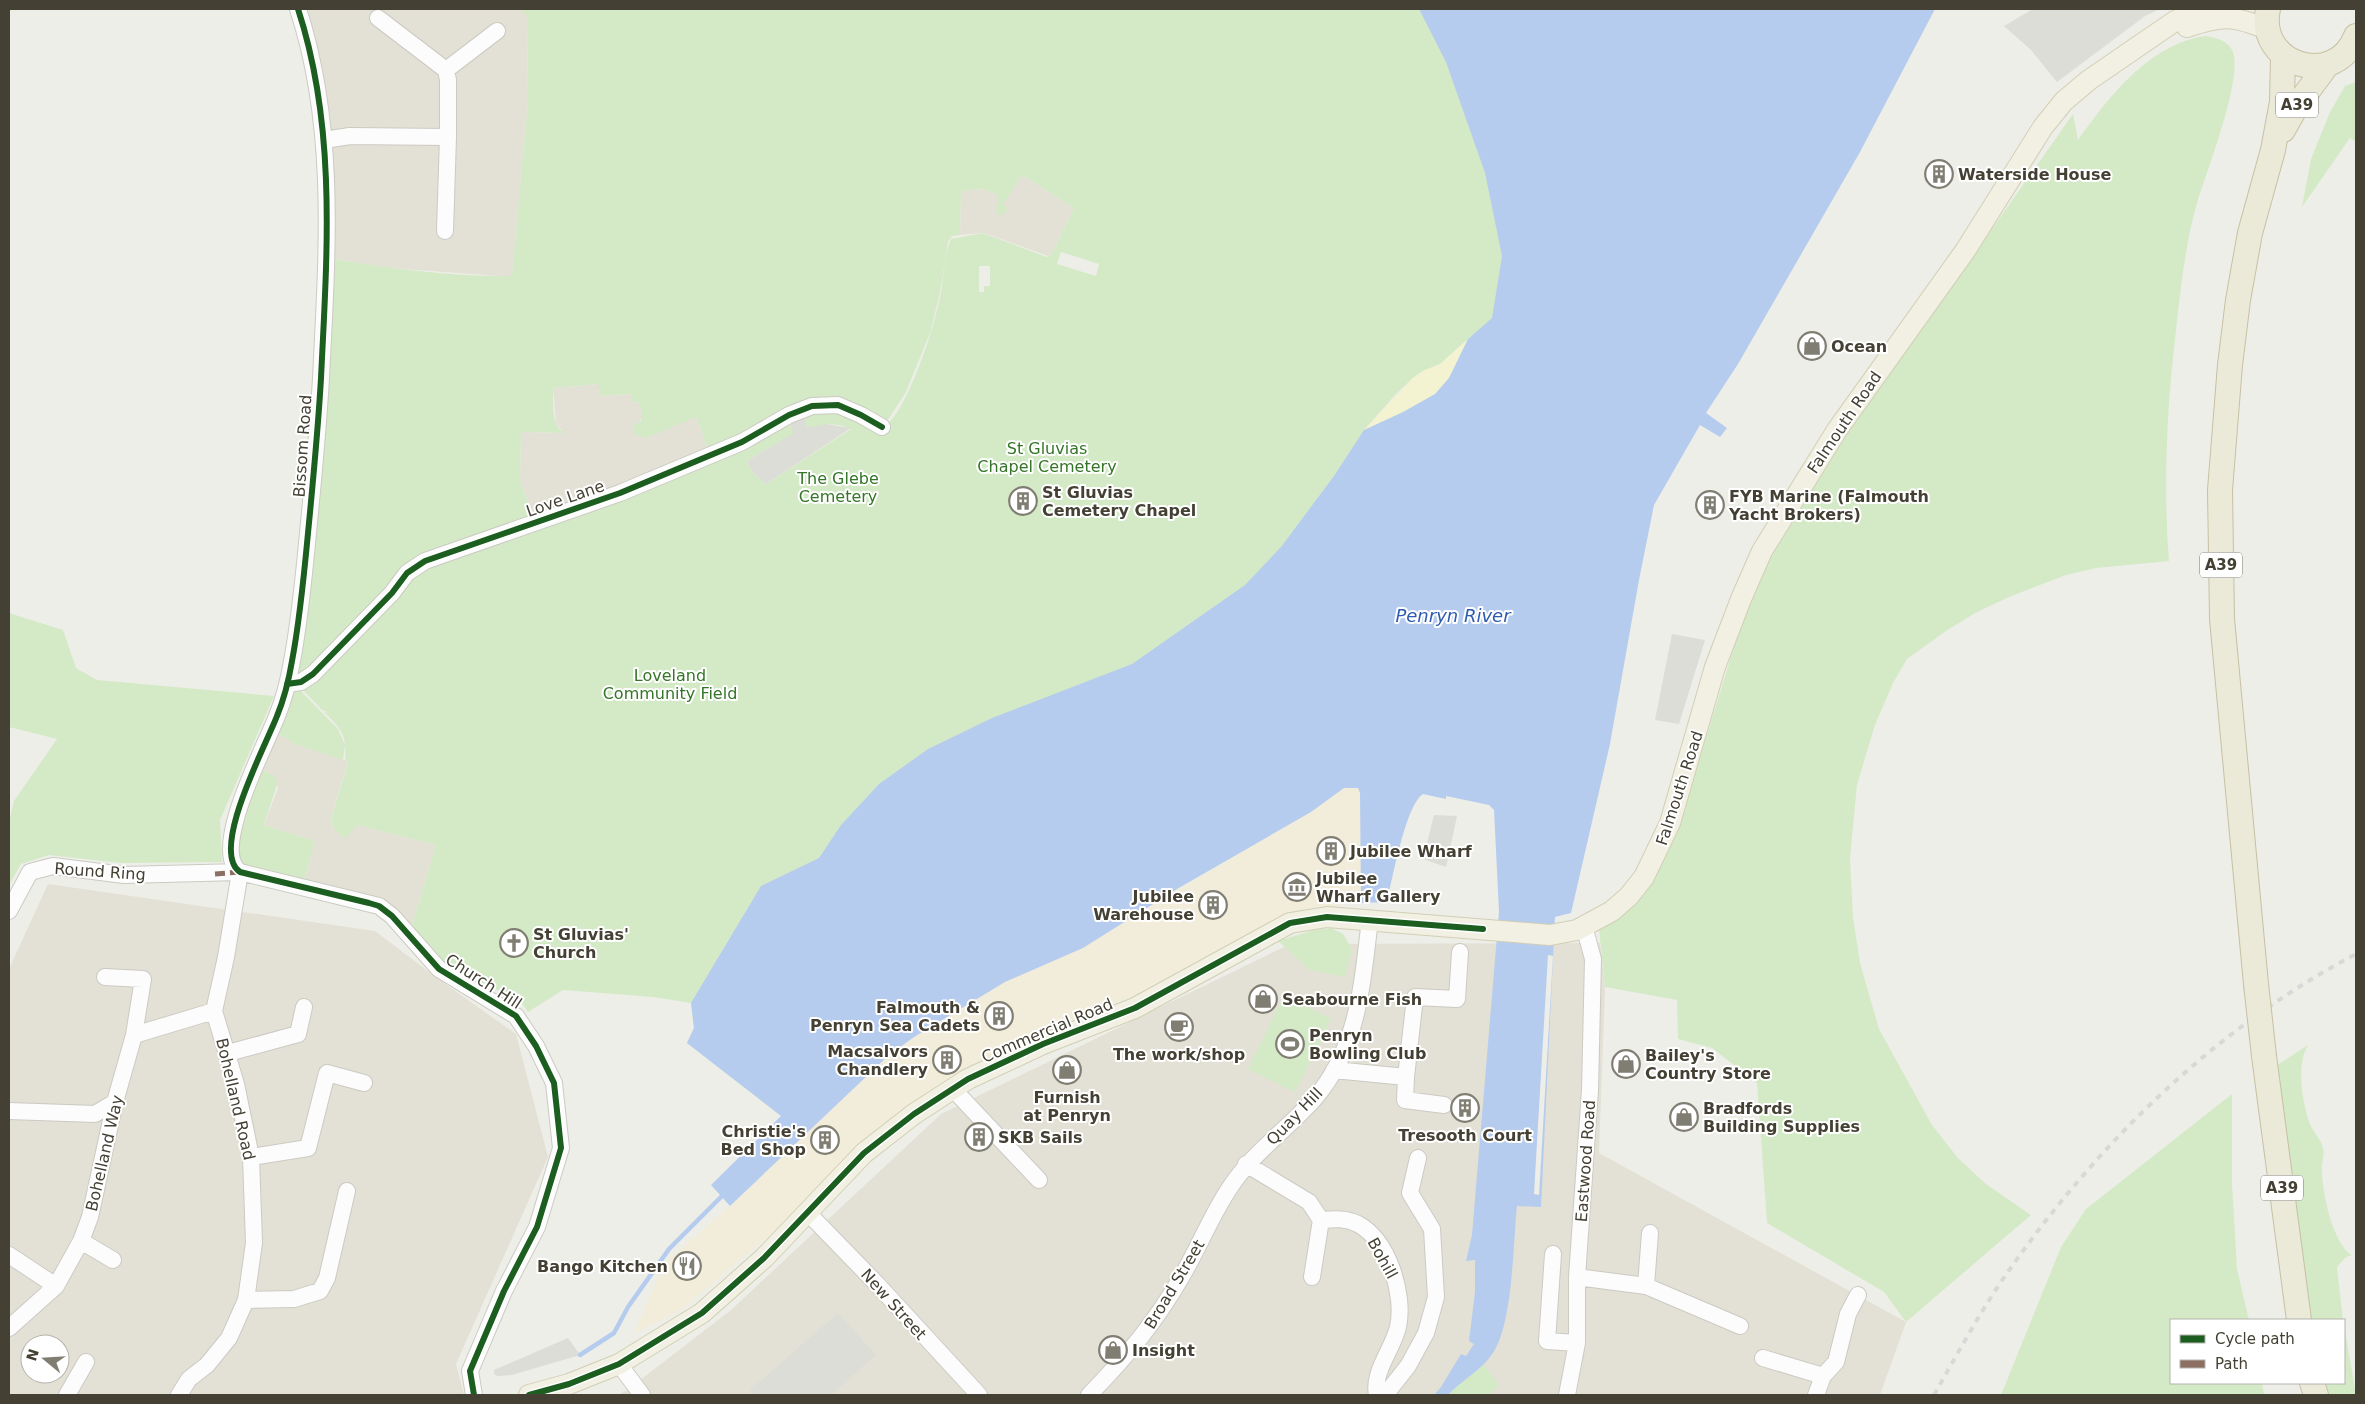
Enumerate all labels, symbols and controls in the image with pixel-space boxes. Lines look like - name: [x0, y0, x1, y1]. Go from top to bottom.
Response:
- road number: A39: [2276, 92, 2318, 118]
- building icon: Waterside House: [1924, 159, 1954, 189]
- place label: Waterside House: [1958, 165, 2111, 184]
- shop icon: Ocean: [1797, 331, 1827, 361]
- place label: Ocean: [1831, 337, 1887, 356]
- street label: Falmouth Road: [1803, 368, 1886, 477]
- street label: Bissom Road: [289, 394, 316, 498]
- park label: St Gluvias Chapel Cemetery: [977, 439, 1117, 476]
- park label: The Glebe Cemetery: [796, 469, 879, 506]
- street label: Love Lane: [524, 476, 607, 521]
- place label: St Gluvias Cemetery Chapel: [1042, 483, 1196, 520]
- building icon: St Gluvias Cemetery Chapel: [1008, 486, 1038, 516]
- place label: FYB Marine (Falmouth Yacht Brokers): [1728, 487, 1929, 524]
- building icon: FYB Marine (Falmouth Yacht Brokers): [1695, 490, 1725, 520]
- road number: A39: [2200, 552, 2242, 578]
- water label: Penryn River: [1395, 605, 1512, 626]
- park label: Loveland Community Field: [603, 666, 737, 703]
- street label: Falmouth Road: [1652, 729, 1707, 848]
- building icon: Jubilee Wharf: [1316, 836, 1346, 866]
- place label: Jubilee Wharf: [1349, 842, 1473, 861]
- street label: Round Ring: [54, 859, 146, 884]
- place label: Jubilee Wharf Gallery: [1315, 869, 1441, 906]
- museum icon: Jubilee Wharf Gallery: [1282, 872, 1312, 902]
- place label: Jubilee Warehouse: [1093, 887, 1194, 924]
- building icon: Jubilee Warehouse: [1198, 890, 1228, 920]
- place label: St Gluvias' Church: [533, 925, 629, 962]
- church icon: St Gluvias' Church: [499, 928, 529, 958]
- street label: Church Hill: [442, 950, 525, 1013]
- shop icon: Seabourne Fish: [1248, 984, 1278, 1014]
- place label: Seabourne Fish: [1282, 990, 1422, 1009]
- street label: Commercial Road: [979, 994, 1116, 1067]
- place label: Falmouth & Penryn Sea Cadets: [810, 998, 980, 1035]
- building icon: Falmouth & Penryn Sea Cadets: [984, 1001, 1014, 1031]
- cafe icon: The work/shop: [1164, 1012, 1194, 1042]
- place label: Penryn Bowling Club: [1309, 1026, 1426, 1063]
- sports icon: Penryn Bowling Club: [1275, 1029, 1305, 1059]
- street label: Bohelland Road: [212, 1036, 259, 1162]
- place label: Macsalvors Chandlery: [827, 1042, 929, 1079]
- building icon: Macsalvors Chandlery: [932, 1045, 962, 1075]
- place label: The work/shop: [1113, 1045, 1245, 1064]
- place label: Bailey's Country Store: [1645, 1046, 1771, 1083]
- shop icon: Bailey's Country Store: [1611, 1049, 1641, 1079]
- shop icon: Furnish at Penryn: [1052, 1055, 1082, 1085]
- street label: Quay Hill: [1262, 1084, 1326, 1149]
- place label: Furnish at Penryn: [1023, 1088, 1111, 1125]
- street label: Bohelland Way: [82, 1093, 127, 1213]
- building icon: Tresooth Court: [1450, 1093, 1480, 1123]
- street label: Eastwood Road: [1572, 1099, 1599, 1223]
- place label: Bradfords Building Supplies: [1703, 1099, 1860, 1136]
- shop icon: Bradfords Building Supplies: [1669, 1102, 1699, 1132]
- place label: Christie's Bed Shop: [721, 1122, 806, 1159]
- building icon: SKB Sails: [964, 1122, 994, 1152]
- building icon: Christie's Bed Shop: [810, 1125, 840, 1155]
- place label: Tresooth Court: [1398, 1126, 1532, 1145]
- place label: SKB Sails: [998, 1128, 1083, 1147]
- road number: A39: [2261, 1176, 2303, 1200]
- street label: Bohill: [1364, 1234, 1402, 1282]
- street label: Broad Street: [1140, 1236, 1208, 1332]
- restaurant icon: Bango Kitchen: [672, 1251, 702, 1281]
- place label: Bango Kitchen: [537, 1257, 668, 1276]
- street label: New Street: [857, 1265, 930, 1344]
- legend: [2170, 1319, 2345, 1384]
- text: Cycle path: [2215, 1330, 2295, 1348]
- north arrow: [20, 1334, 70, 1384]
- shop icon: Insight: [1098, 1335, 1128, 1365]
- place label: Insight: [1132, 1341, 1195, 1360]
- text: N: [23, 1347, 42, 1363]
- text: Path: [2215, 1355, 2248, 1373]

